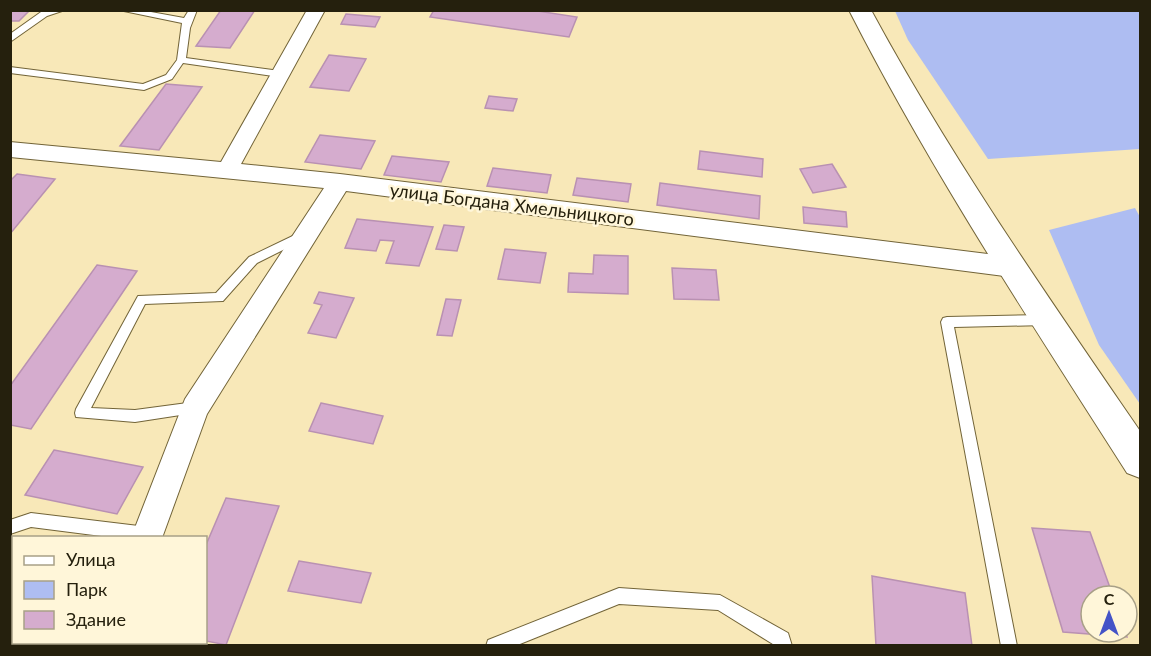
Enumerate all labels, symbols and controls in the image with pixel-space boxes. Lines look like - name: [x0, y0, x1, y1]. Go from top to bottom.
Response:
- street label: улица Богдана Хмельницкого: [389, 178, 635, 230]
- legend: [12, 536, 207, 644]
- text: Улица: [66, 548, 116, 570]
- text: Парк: [66, 578, 108, 600]
- north arrow: [1079, 584, 1139, 644]
- text: С: [1104, 589, 1115, 608]
- text: Здание: [66, 608, 126, 630]

